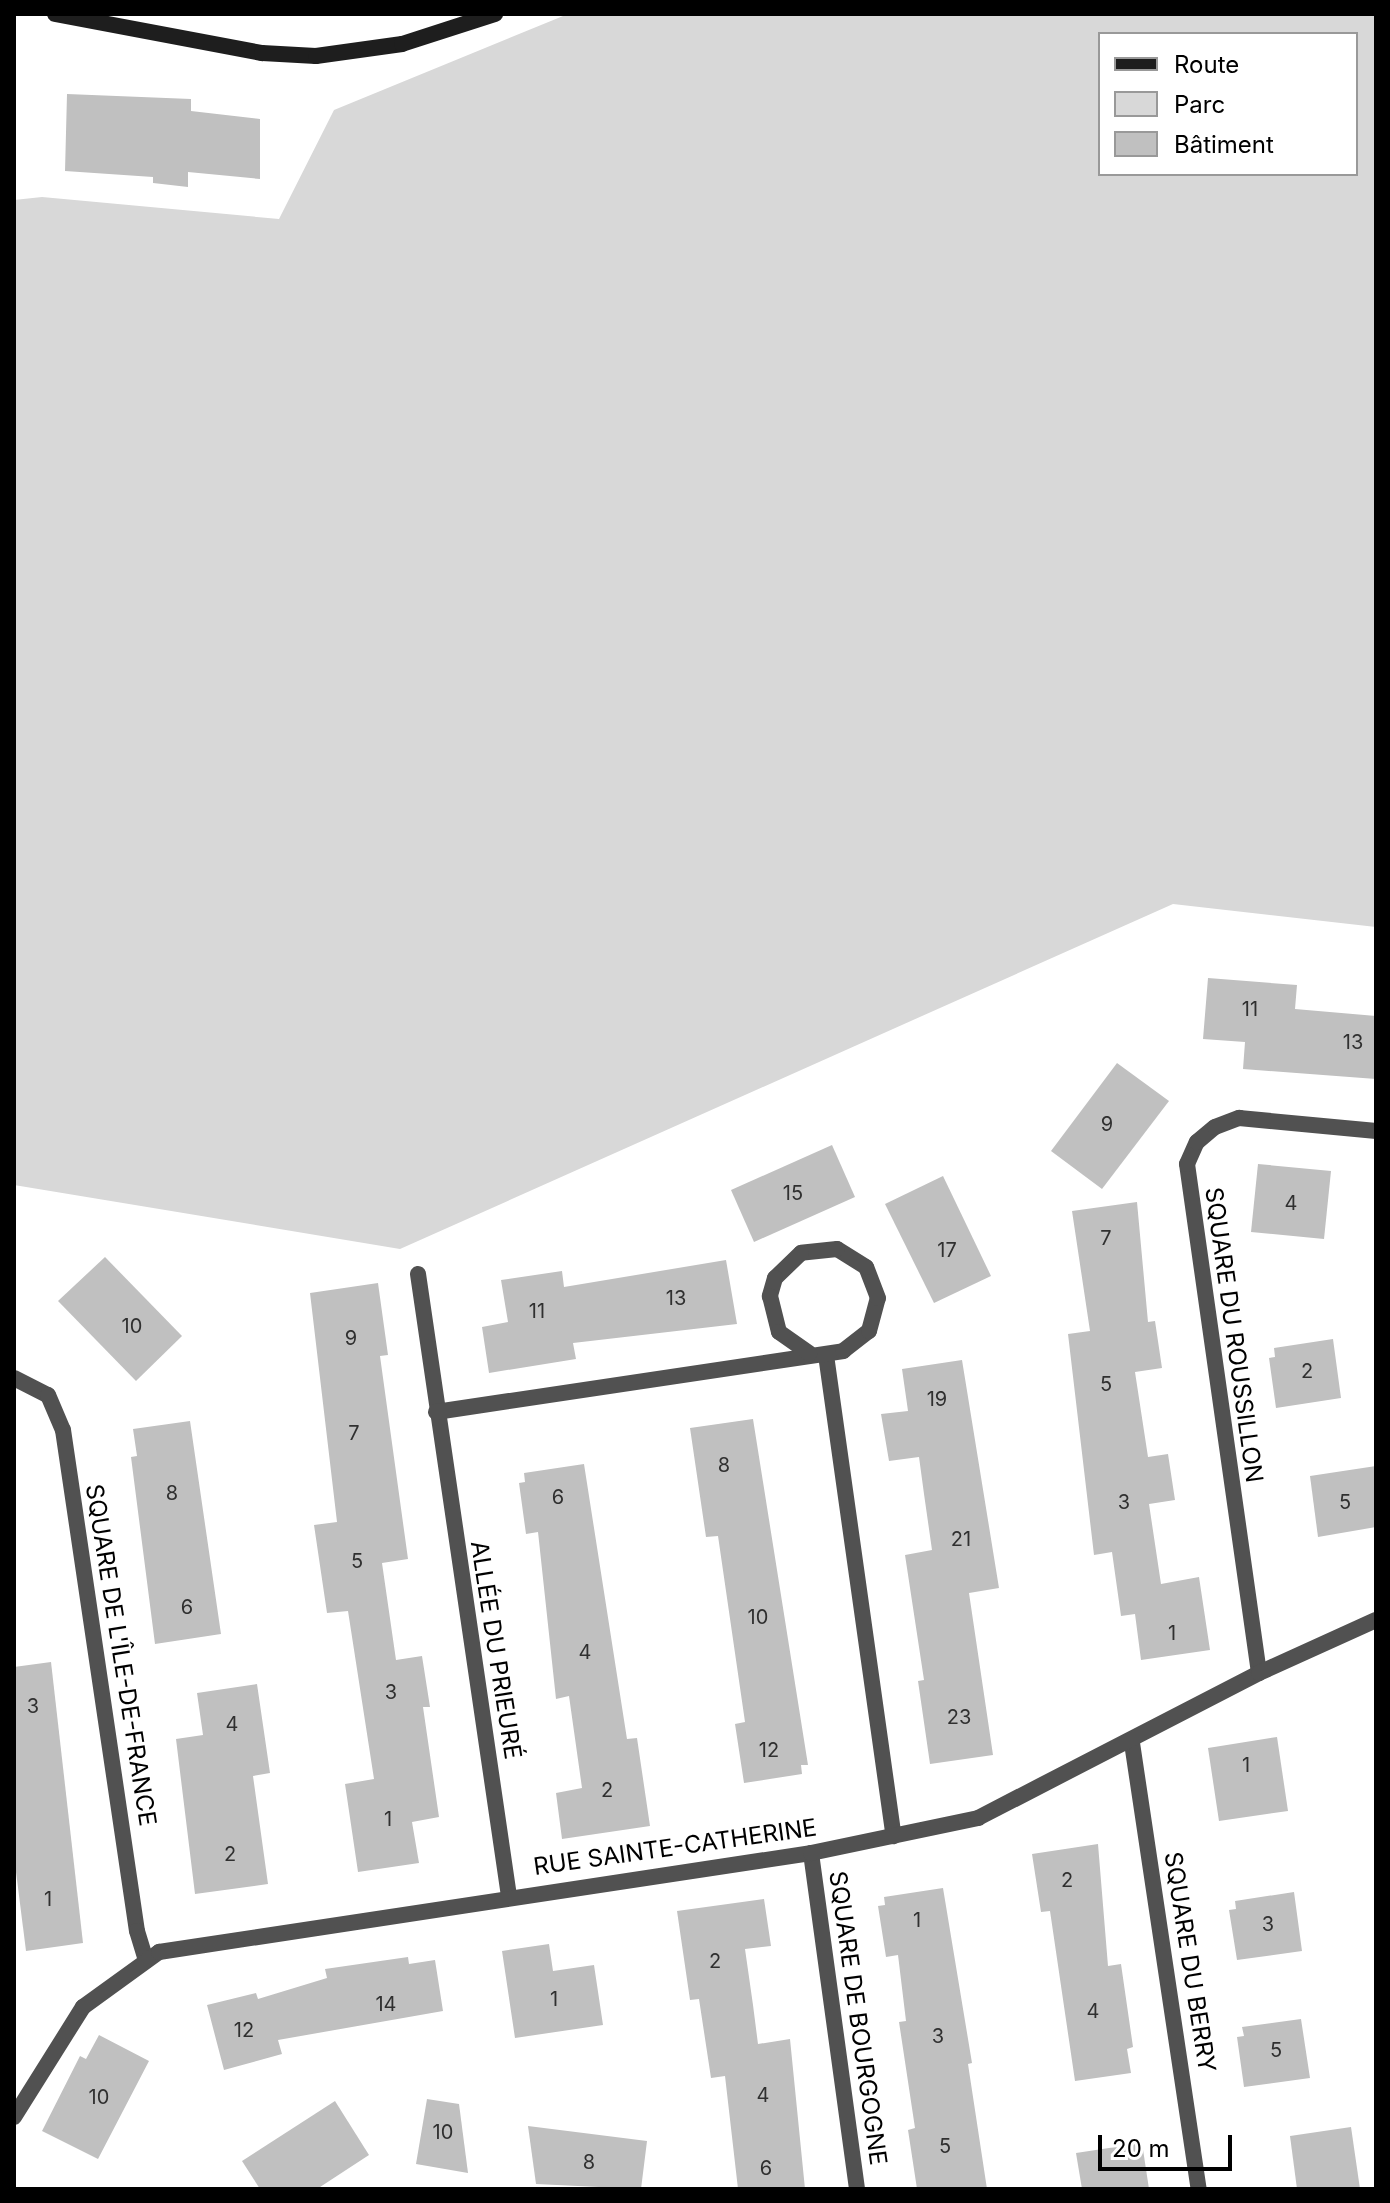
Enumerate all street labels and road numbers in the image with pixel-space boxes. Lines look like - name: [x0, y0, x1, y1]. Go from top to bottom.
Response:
- street label: SQUARE DU ROUSSILLON: [1199, 1185, 1269, 1485]
- street label: SQUARE DE L'ÎLE-DE-FRANCE: [80, 1482, 162, 1828]
- street label: ALLÉE DU PRIEURÉ: [465, 1539, 527, 1761]
- street label: RUE SAINTE-CATHERINE: [532, 1813, 818, 1881]
- street label: SQUARE DU BERRY: [1158, 1850, 1222, 2074]
- street label: SQUARE DE BOURGOGNE: [823, 1869, 893, 2167]

